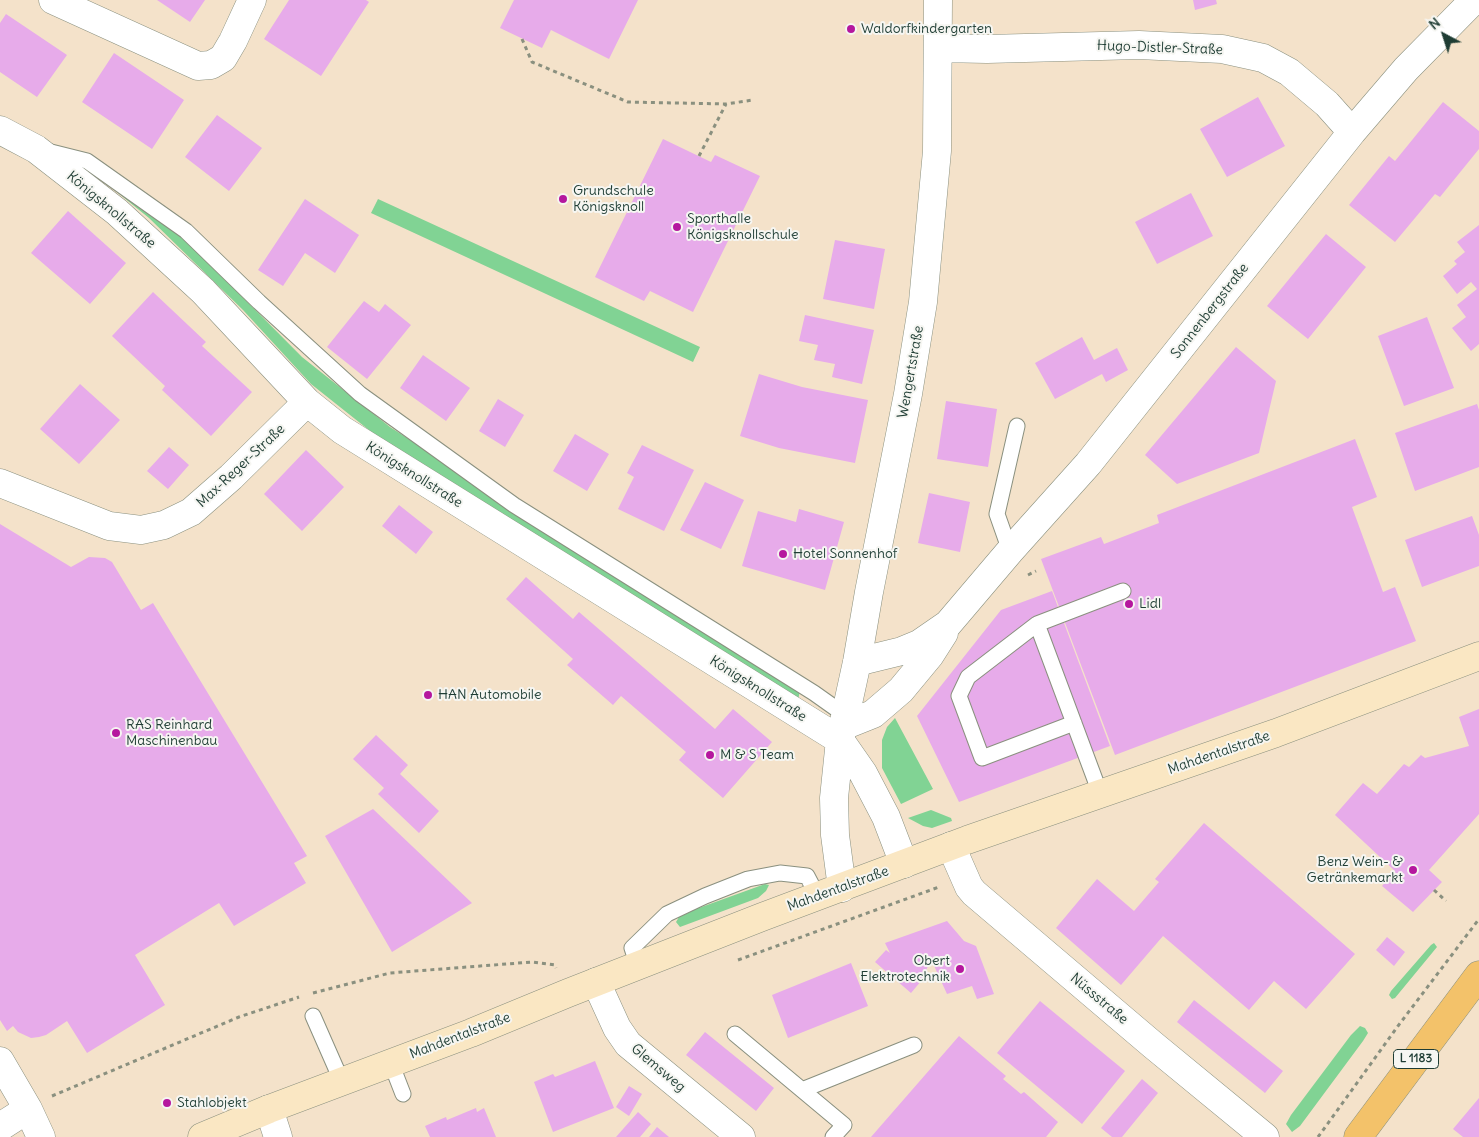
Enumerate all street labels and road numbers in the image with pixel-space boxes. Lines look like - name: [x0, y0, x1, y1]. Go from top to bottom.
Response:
- street label: Hugo-Distler-Straße: [1097, 37, 1223, 59]
- street label: Königsknollstraße: [63, 168, 159, 252]
- street label: Sonnenbergstraße: [1168, 260, 1252, 362]
- street label: Wengertstraße: [895, 325, 927, 419]
- street label: Max-Reger-Straße: [193, 421, 289, 511]
- street label: Königsknollstraße: [362, 438, 466, 512]
- street label: Königsknollstraße: [706, 652, 810, 726]
- street label: Mahdentalstraße: [1166, 728, 1272, 778]
- street label: Mahdentalstraße: [785, 863, 891, 915]
- street label: Nüssstraße: [1067, 970, 1131, 1028]
- street label: Mahdentalstraße: [407, 1009, 513, 1063]
- street label: Glemsweg: [627, 1040, 689, 1096]
- road number: L 1183: [1394, 1050, 1438, 1068]

